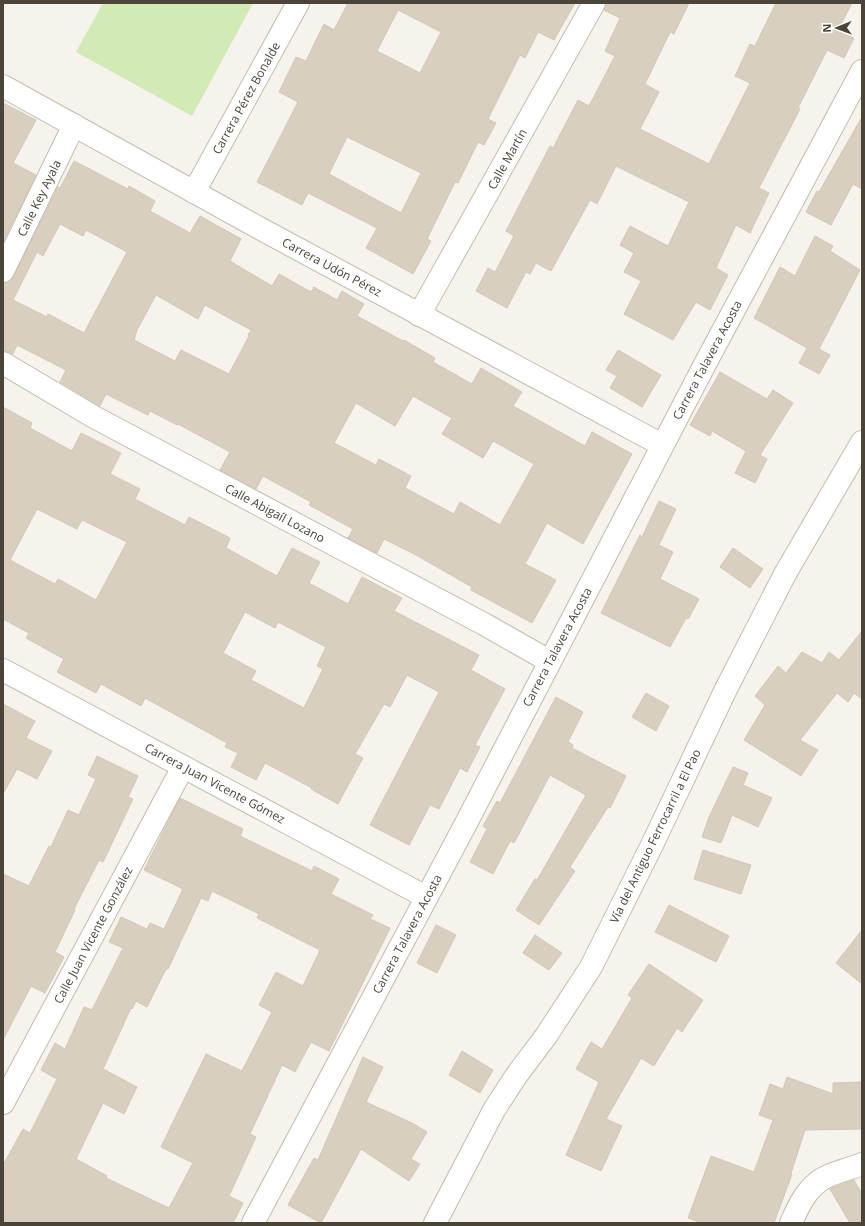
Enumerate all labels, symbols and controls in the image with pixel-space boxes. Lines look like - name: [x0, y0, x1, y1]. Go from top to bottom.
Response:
- north arrow: [817, 8, 857, 48]
- text: N: [819, 24, 834, 33]
- street label: Carrera Pérez Bonalde: [208, 39, 284, 157]
- street label: Calle Martín: [483, 126, 531, 192]
- street label: Calle Key Ayala: [13, 157, 65, 239]
- street label: Carrera Udón Pérez: [279, 234, 385, 301]
- street label: Carrera Talavera Acosta: [668, 297, 746, 423]
- street label: Calle Abigaíl Lozano: [222, 479, 328, 547]
- street label: Carrera Talavera Acosta: [518, 584, 596, 710]
- street label: Carrera Juan Vicente Gómez: [142, 739, 289, 827]
- street label: Vía del Antiguo Ferrocarril a El Pao: [605, 746, 705, 926]
- street label: Calle Juan Vicente González: [50, 863, 137, 1007]
- street label: Carrera Talavera Acosta: [368, 871, 446, 997]

